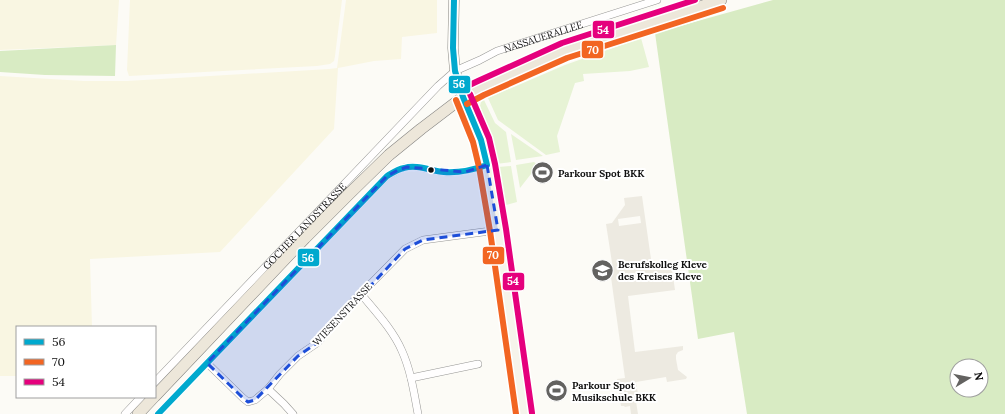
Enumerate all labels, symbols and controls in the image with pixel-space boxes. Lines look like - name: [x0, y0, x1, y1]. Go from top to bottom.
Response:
- street label: NASSAUERALLEE: [502, 18, 584, 55]
- line badge: 54: [592, 20, 615, 39]
- text: 54: [597, 23, 609, 37]
- line badge: 70: [581, 40, 604, 59]
- text: 70: [587, 43, 599, 57]
- line badge: 56: [448, 75, 471, 94]
- text: 56: [453, 77, 465, 91]
- sports icon: Parkour Spot BKK: [529, 160, 555, 186]
- unlabelled marker: [426, 165, 436, 175]
- place label: Parkour Spot BKK: [558, 167, 645, 180]
- street label: GOCHER LANDSTRASSE: [260, 180, 349, 272]
- line badge: 70: [482, 246, 505, 265]
- line badge: 56: [297, 248, 320, 267]
- text: 70: [487, 248, 499, 262]
- text: 56: [302, 251, 314, 265]
- school or university icon: Berufskolleg Kleve des Kreises Kleve: [589, 257, 615, 283]
- place label: Berufskolleg Kleve des Kreises Kleve: [618, 258, 708, 283]
- line badge: 54: [502, 272, 525, 291]
- text: 54: [507, 274, 519, 288]
- street label: WIESENSTRASSE: [310, 280, 375, 349]
- legend: [16, 326, 156, 398]
- text: 56: [52, 334, 66, 349]
- text: 70: [52, 354, 65, 369]
- north arrow: [949, 358, 989, 398]
- text: N: [971, 371, 987, 382]
- text: 54: [52, 374, 66, 389]
- sports icon: Parkour Spot Musikschule BKK: [543, 378, 569, 404]
- place label: Parkour Spot Musikschule BKK: [572, 379, 657, 404]

